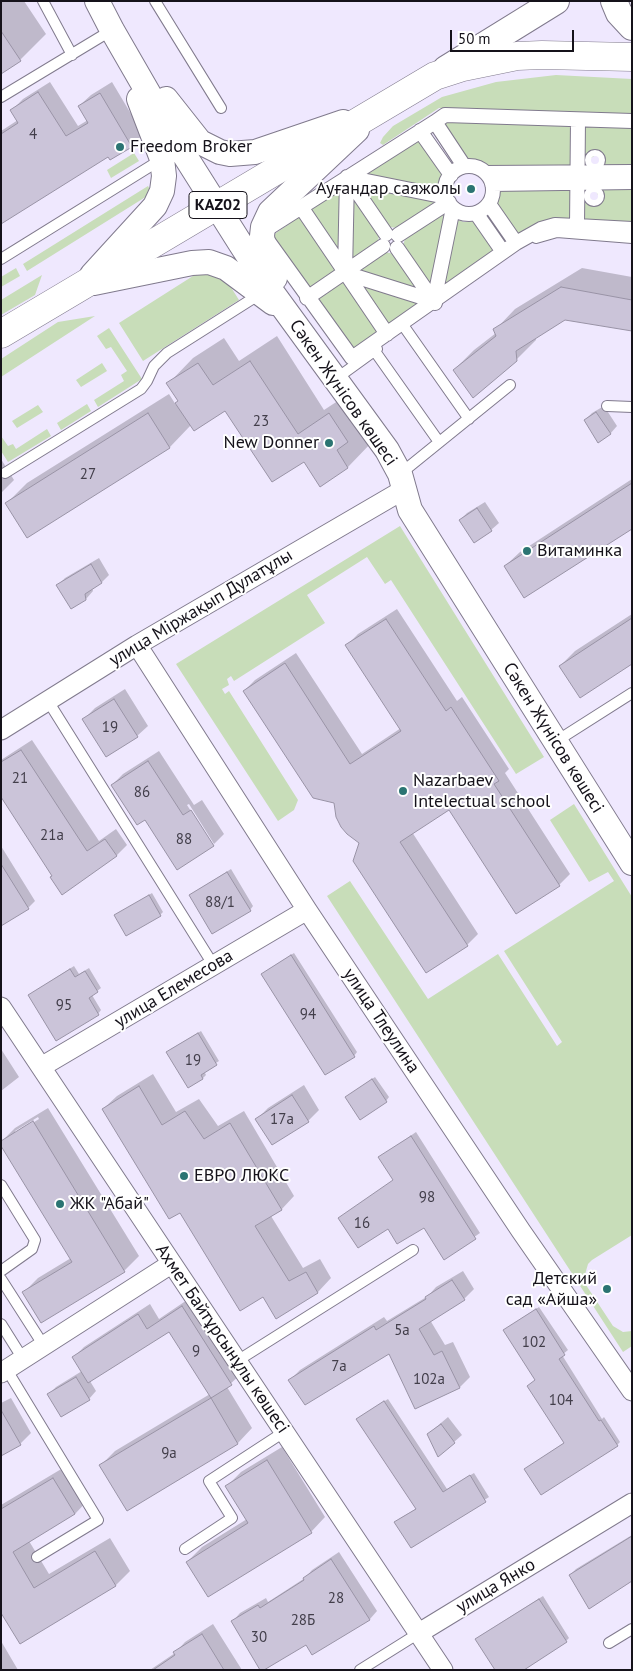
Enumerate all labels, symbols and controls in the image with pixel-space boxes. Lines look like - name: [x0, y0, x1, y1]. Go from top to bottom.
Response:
- scale bar: [453, 20, 577, 52]
- text: 50 m: [458, 29, 491, 48]
- house number: 4: [29, 126, 37, 144]
- place label: Freedom Broker: [130, 136, 252, 158]
- marker: Freedom Broker: [114, 141, 126, 153]
- place label: Ауғандар саяжолы: [316, 178, 461, 200]
- marker: Ауғандар саяжолы: [465, 183, 477, 195]
- road number: KАZ02: [189, 192, 247, 218]
- street label: Сәкен Жүнісов көшесі: [284, 316, 402, 470]
- house number: 23: [253, 413, 269, 431]
- place label: New Donner: [224, 432, 319, 454]
- marker: New Donner: [323, 437, 335, 449]
- house number: 27: [80, 466, 96, 484]
- place label: Витаминка: [537, 540, 622, 562]
- street label: улица Міржақып Дулатұлы: [105, 545, 297, 671]
- marker: Витаминка: [521, 545, 533, 557]
- street label: Сәкен Жүнісов көшесі: [498, 659, 608, 817]
- house number: 19: [102, 719, 118, 737]
- house number: 21: [12, 770, 28, 788]
- place label: Nazarbaev Intelectual school: [413, 770, 550, 812]
- house number: 86: [134, 784, 150, 802]
- marker: Nazarbaev Intelectual school: [397, 785, 409, 797]
- house number: 21а: [40, 827, 64, 845]
- house number: 88: [176, 831, 192, 849]
- house number: 88/1: [205, 894, 235, 912]
- street label: улица Елемесова: [111, 945, 237, 1033]
- street label: улица Тлеулина: [338, 964, 424, 1078]
- house number: 95: [56, 997, 72, 1015]
- house number: 94: [300, 1006, 316, 1024]
- house number: 19: [185, 1052, 201, 1070]
- house number: 17а: [270, 1111, 294, 1129]
- place label: ЕВРО ЛЮКС: [194, 1165, 289, 1187]
- marker: ЕВРО ЛЮКС: [178, 1170, 190, 1182]
- house number: 98: [419, 1189, 435, 1207]
- place label: ЖК "Абай": [70, 1193, 149, 1215]
- marker: ЖК "Абай": [54, 1198, 66, 1210]
- house number: 16: [354, 1215, 370, 1233]
- street label: Ахмет Байтұрсынұлы көшесі: [151, 1240, 293, 1438]
- place label: Детский сад «Айша»: [506, 1268, 597, 1310]
- marker: Детский сад «Айша»: [601, 1283, 613, 1295]
- house number: 5а: [394, 1322, 410, 1340]
- house number: 102: [522, 1334, 546, 1352]
- house number: 9: [192, 1343, 200, 1361]
- house number: 7а: [331, 1358, 347, 1376]
- house number: 102а: [413, 1371, 445, 1389]
- house number: 104: [549, 1392, 573, 1410]
- house number: 9а: [161, 1445, 177, 1463]
- street label: улица Янко: [452, 1554, 540, 1618]
- house number: 28: [328, 1590, 344, 1608]
- house number: 28Б: [291, 1612, 315, 1630]
- house number: 30: [251, 1629, 267, 1647]

